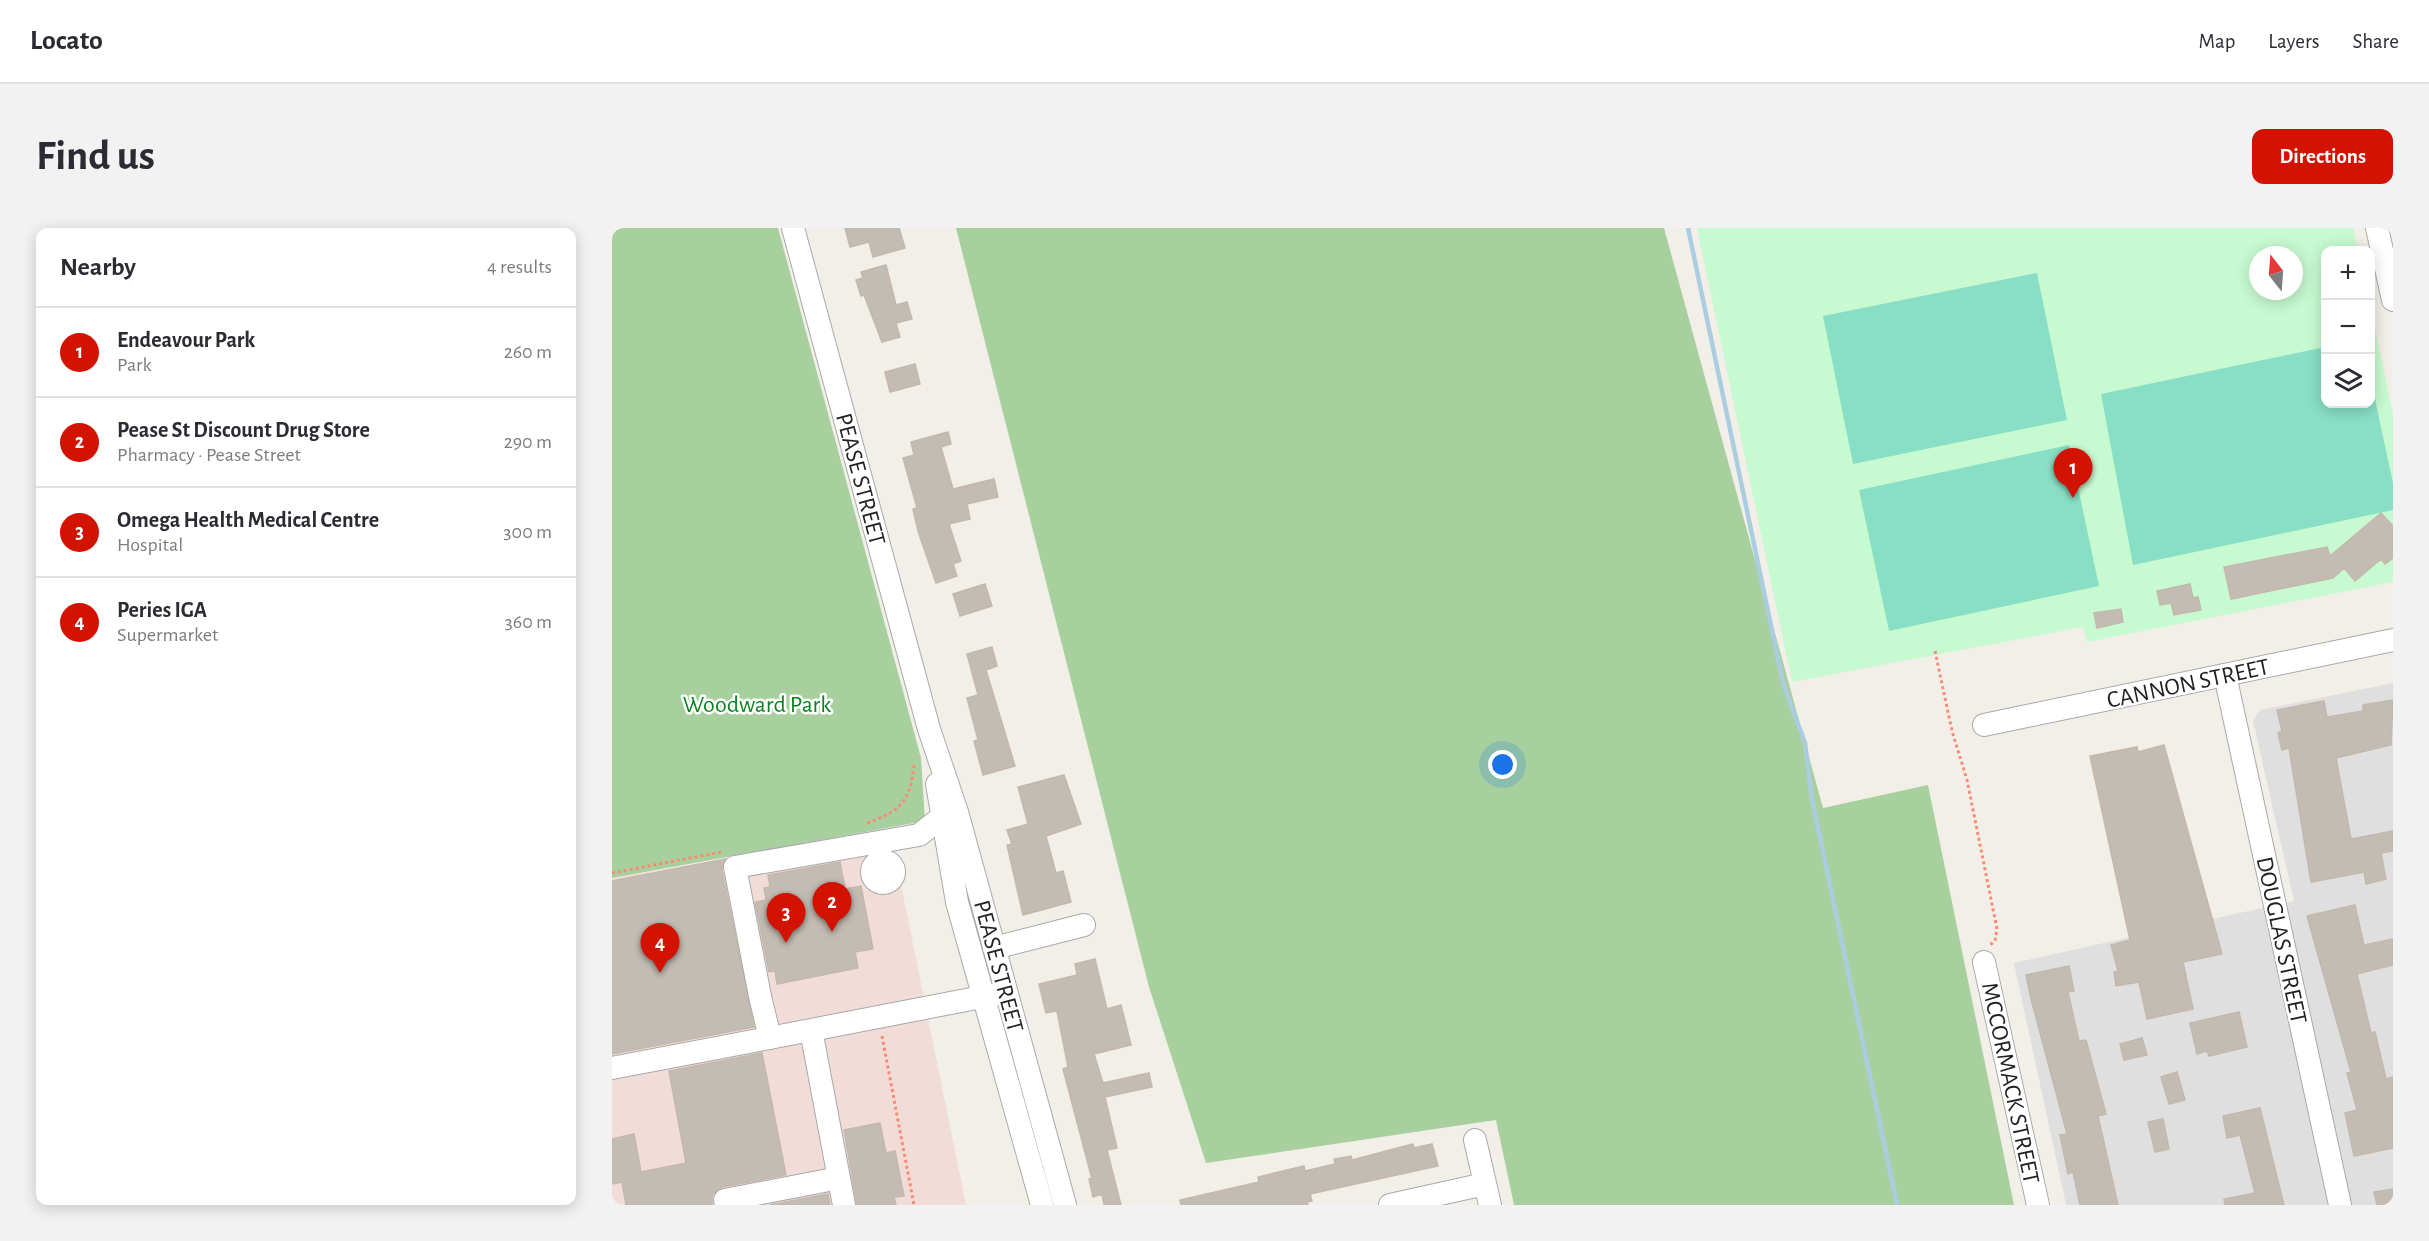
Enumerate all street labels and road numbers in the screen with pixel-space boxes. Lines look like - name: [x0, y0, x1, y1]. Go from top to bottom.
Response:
- street label: PEASE STREET: [831, 411, 889, 548]
- street label: CANNON STREET: [2105, 655, 2272, 713]
- street label: DOUGLAS STREET: [2252, 854, 2311, 1026]
- street label: PEASE STREET: [969, 898, 1027, 1035]
- street label: MCCORMACK STREET: [1977, 980, 2043, 1186]

